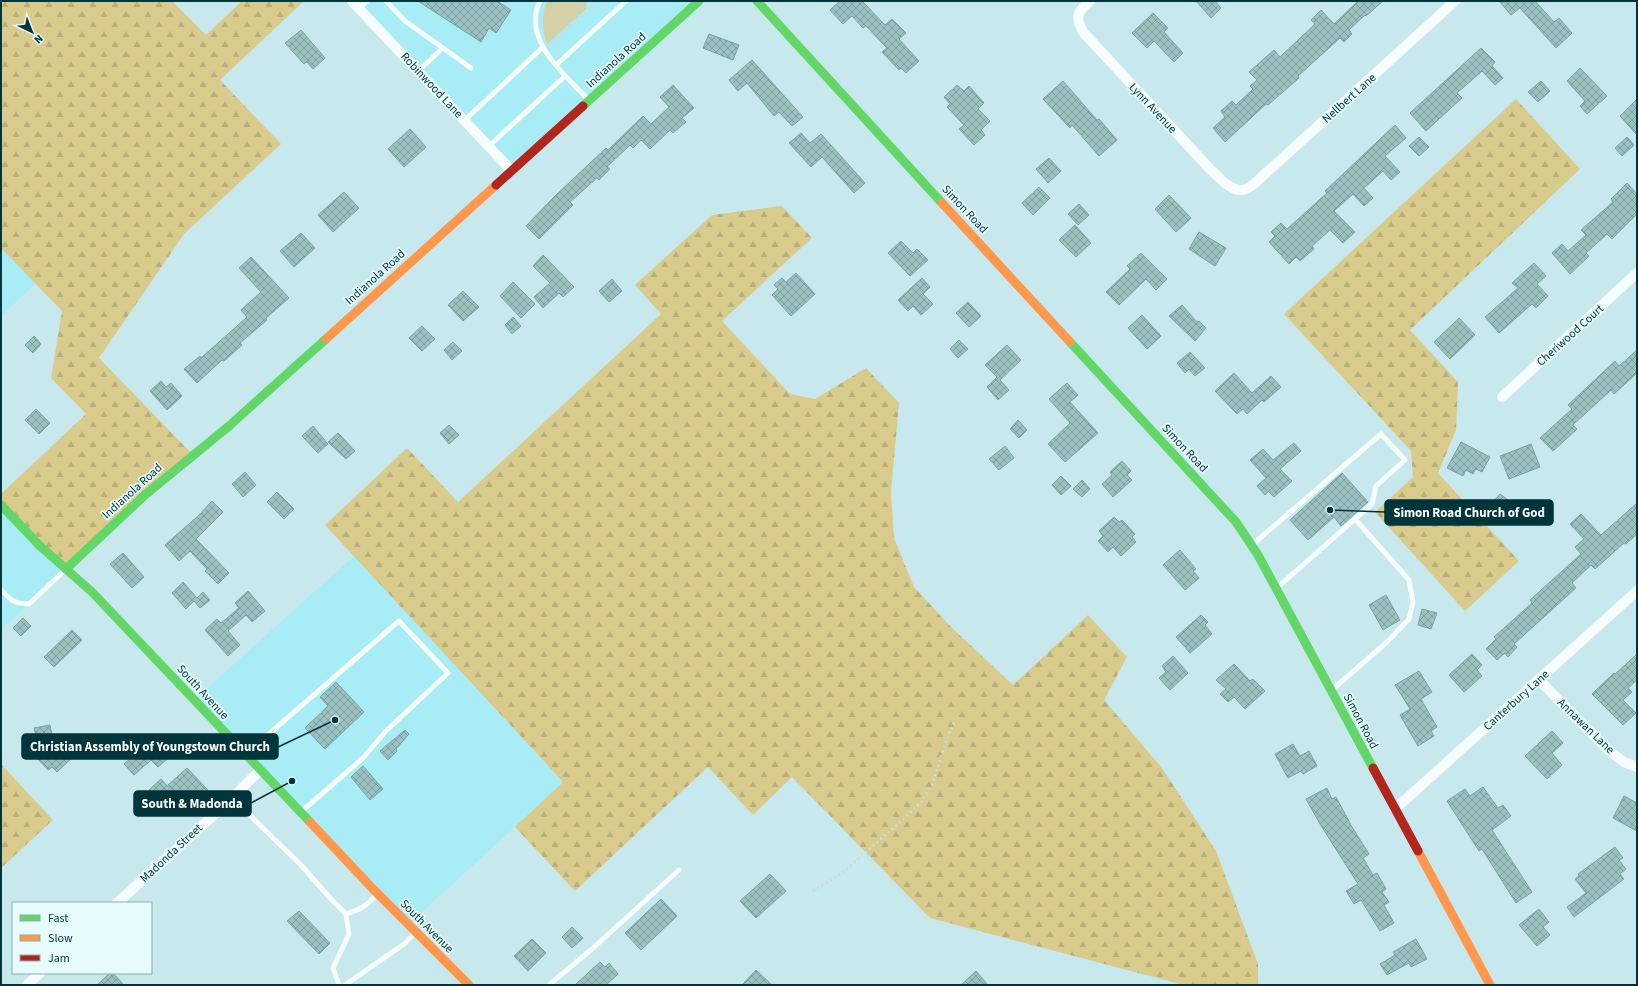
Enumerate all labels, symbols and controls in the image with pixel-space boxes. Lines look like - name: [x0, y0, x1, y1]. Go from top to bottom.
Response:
- north arrow: [12, 12, 52, 52]
- street label: Indianola Road: [583, 29, 650, 92]
- text: N: [31, 31, 46, 47]
- street label: Robinwood Lane: [397, 49, 467, 122]
- street label: Nellbert Lane: [1319, 69, 1380, 127]
- street label: Lynn Avenue: [1125, 79, 1181, 137]
- street label: Simon Road: [938, 181, 991, 237]
- street label: Indianola Road: [342, 246, 409, 309]
- street label: Cheriwood Court: [1533, 301, 1608, 370]
- street label: Simon Road: [1158, 420, 1211, 476]
- street label: Indianola Road: [99, 460, 166, 523]
- callout: Simon Road Church of God: [1385, 500, 1553, 525]
- text: Simon Road Church of God: [1393, 504, 1545, 522]
- street label: South Avenue: [173, 661, 233, 724]
- street label: Canterbury Lane: [1480, 666, 1553, 735]
- street label: Simon Road: [1339, 691, 1382, 752]
- street label: Annawan Lane: [1553, 695, 1618, 758]
- callout: Christian Assembly of Youngstown Church: [22, 734, 278, 759]
- text: Christian Assembly of Youngstown Church: [30, 738, 270, 756]
- callout: South & Madonda: [134, 791, 251, 816]
- text: South & Madonda: [141, 795, 243, 813]
- street label: Madonda Street: [136, 820, 206, 887]
- street label: South Avenue: [396, 896, 457, 957]
- legend: [12, 902, 152, 974]
- text: Fast: [48, 910, 68, 927]
- text: Slow: [48, 930, 73, 947]
- text: Jam: [48, 950, 70, 967]

